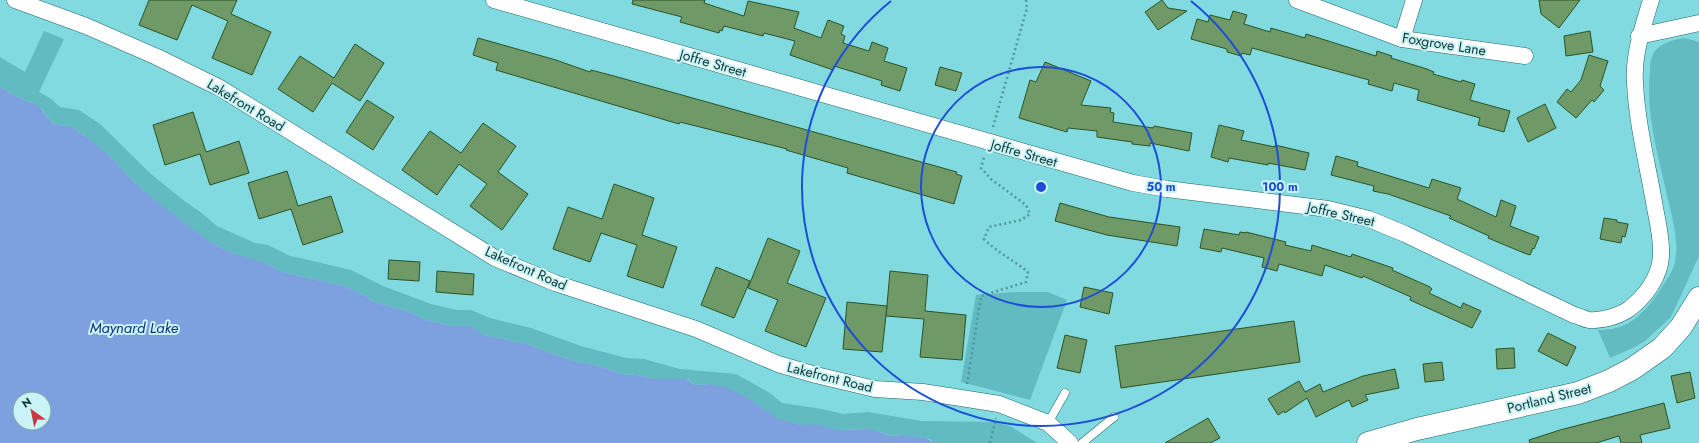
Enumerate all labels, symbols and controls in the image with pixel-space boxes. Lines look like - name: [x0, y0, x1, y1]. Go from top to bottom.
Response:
- street label: Foxgrove Lane: [1401, 28, 1487, 60]
- street label: Joffre Street: [675, 43, 749, 82]
- street label: Lakefront Road: [203, 74, 289, 136]
- street label: Joffre Street: [986, 133, 1060, 172]
- text: 50 m: [1146, 178, 1176, 196]
- text: 100 m: [1262, 178, 1298, 196]
- centre of rings: [1034, 180, 1048, 194]
- street label: Joffre Street: [1303, 196, 1377, 232]
- street label: Lakefront Road: [482, 241, 570, 295]
- water label: Maynard Lake: [90, 317, 179, 339]
- street label: Lakefront Road: [785, 357, 875, 397]
- street label: Portland Street: [1505, 378, 1594, 418]
- north arrow: [12, 391, 52, 431]
- text: N: [19, 394, 35, 412]

